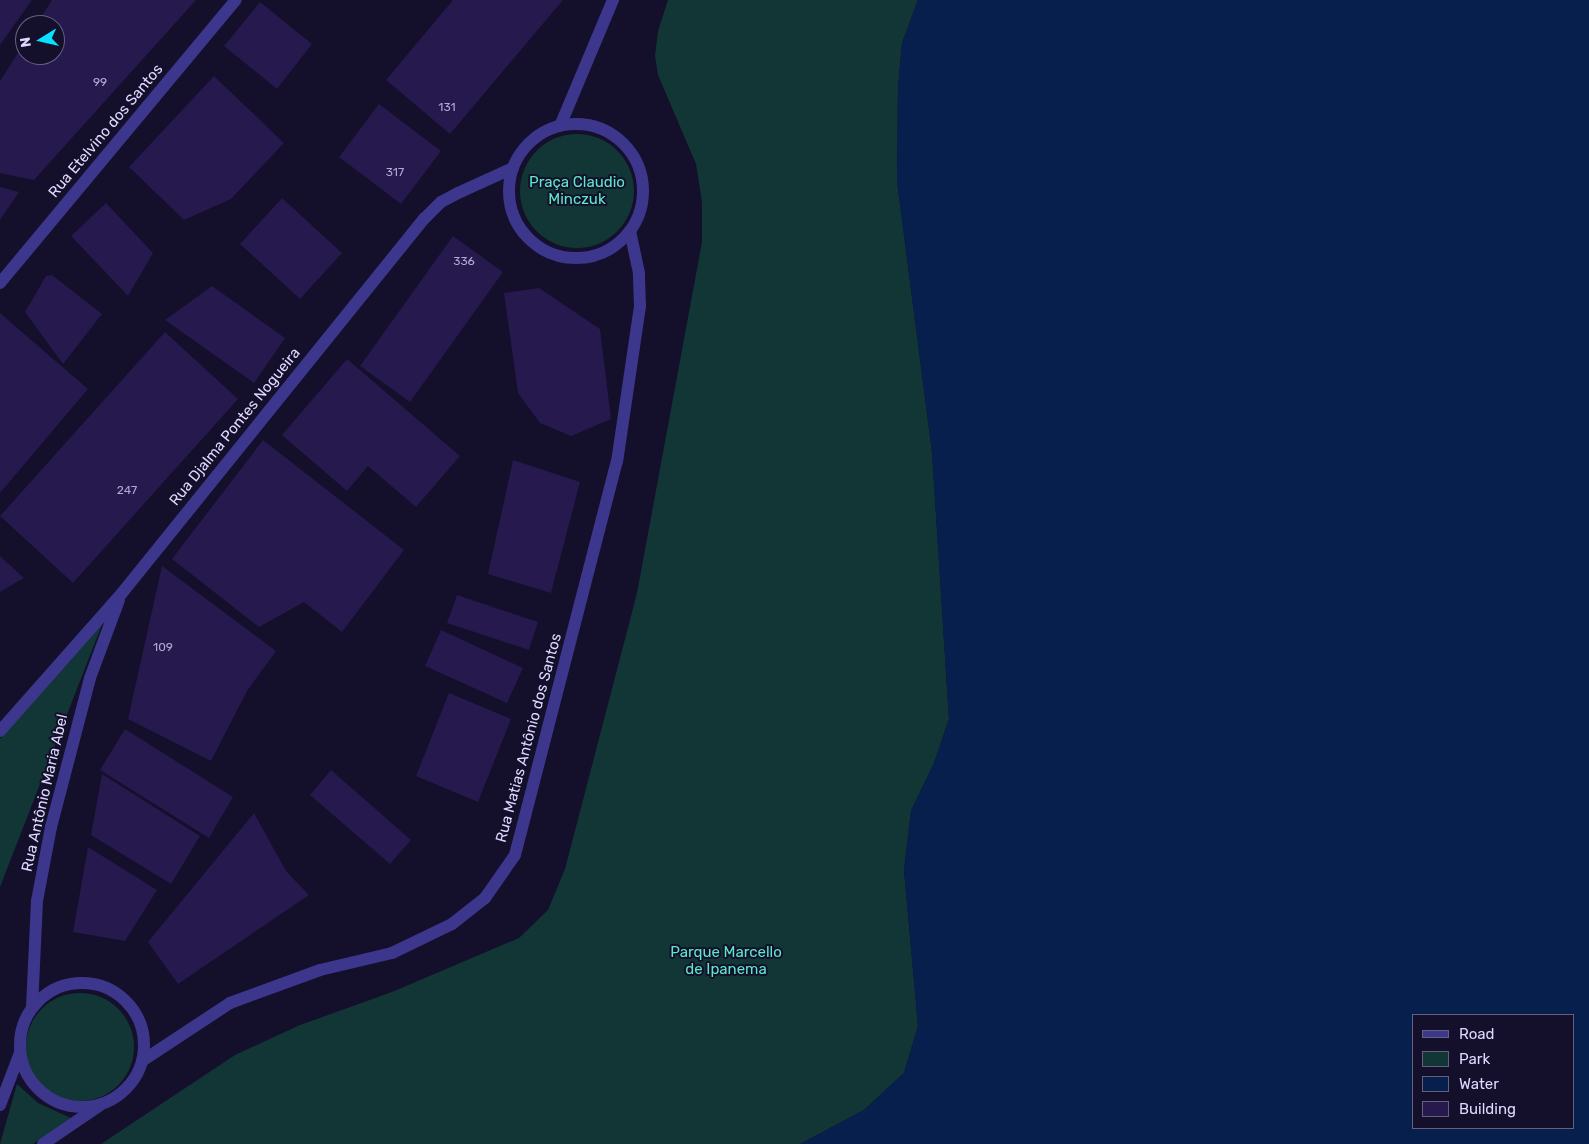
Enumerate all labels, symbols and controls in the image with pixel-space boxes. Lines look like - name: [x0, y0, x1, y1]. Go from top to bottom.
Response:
- north arrow: [15, 15, 65, 65]
- text: N: [16, 36, 35, 49]
- street label: Rua Etelvino dos Santos: [45, 61, 167, 201]
- house number: 99: [93, 76, 107, 90]
- house number: 131: [438, 101, 456, 115]
- house number: 317: [386, 166, 404, 180]
- park label: Praça Claudio Minczuk: [529, 173, 625, 208]
- house number: 336: [453, 255, 475, 269]
- street label: Rua Djalma Pontes Nogueira: [166, 344, 304, 510]
- house number: 247: [117, 484, 137, 498]
- street label: Rua Matias Antônio dos Santos: [492, 631, 566, 845]
- house number: 109: [153, 641, 173, 655]
- street label: Rua Antônio Maria Abel: [18, 712, 72, 874]
- park label: Parque Marcello de Ipanema: [670, 943, 782, 978]
- legend: [1412, 1014, 1574, 1129]
- text: Road: [1459, 1025, 1495, 1043]
- text: Park: [1459, 1050, 1490, 1068]
- text: Water: [1459, 1075, 1499, 1093]
- text: Building: [1459, 1100, 1516, 1118]

